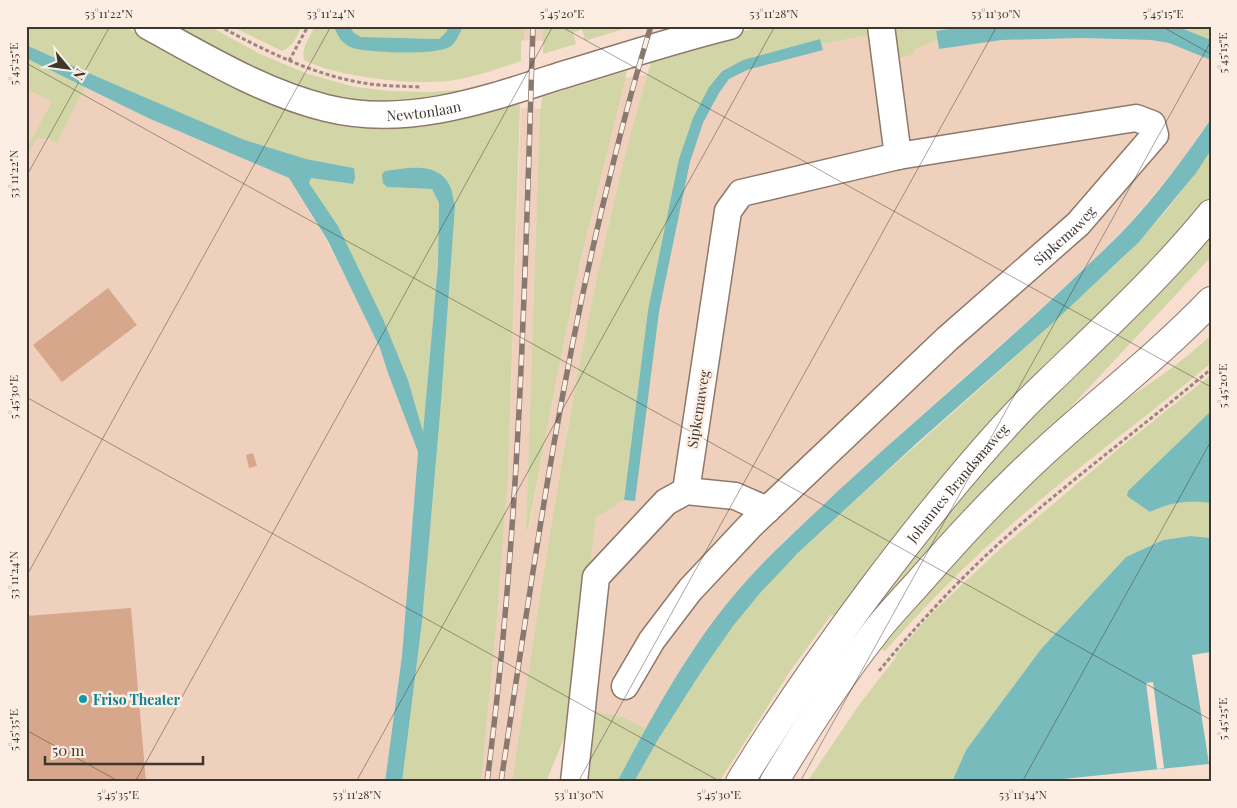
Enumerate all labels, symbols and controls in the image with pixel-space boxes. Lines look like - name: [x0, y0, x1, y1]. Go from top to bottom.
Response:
- text: 53°11'22"N: [85, 5, 134, 21]
- text: 53°11'24"N: [307, 5, 356, 21]
- text: 5°45'20"E: [540, 5, 584, 21]
- text: 53°11'28"N: [749, 5, 799, 21]
- text: 53°11'30"N: [971, 5, 1021, 21]
- text: 5°45'15"E: [1142, 5, 1184, 21]
- text: 5°45'15"E: [1214, 32, 1230, 74]
- north arrow: [42, 42, 92, 92]
- text: 5°45'25"E: [5, 43, 21, 85]
- text: N: [69, 66, 91, 84]
- street label: Newtonlaan: [386, 96, 463, 124]
- text: 53°11'22"N: [5, 149, 21, 198]
- street label: Sipkemaweg: [1029, 201, 1100, 269]
- text: 5°45'20"E: [1214, 364, 1230, 408]
- street label: Sipkemaweg: [682, 368, 714, 449]
- text: 5°45'30"E: [5, 375, 21, 419]
- street label: Johannes Brandsmaweg: [901, 419, 1013, 547]
- text: 53°11'24"N: [5, 550, 21, 599]
- place label: Friso Theater: [93, 690, 180, 709]
- marker: Friso Theater: [77, 693, 89, 705]
- text: 5°45'25"E: [1214, 698, 1230, 740]
- text: 5°45'35"E: [5, 709, 21, 751]
- scale bar: [45, 733, 202, 765]
- text: 50 m: [52, 740, 85, 760]
- text: 5°45'35"E: [97, 786, 139, 802]
- text: 53°11'28"N: [332, 786, 382, 802]
- text: 53°11'30"N: [554, 786, 604, 802]
- text: 5°45'30"E: [697, 786, 741, 802]
- text: 53°11'34"N: [999, 786, 1048, 802]

